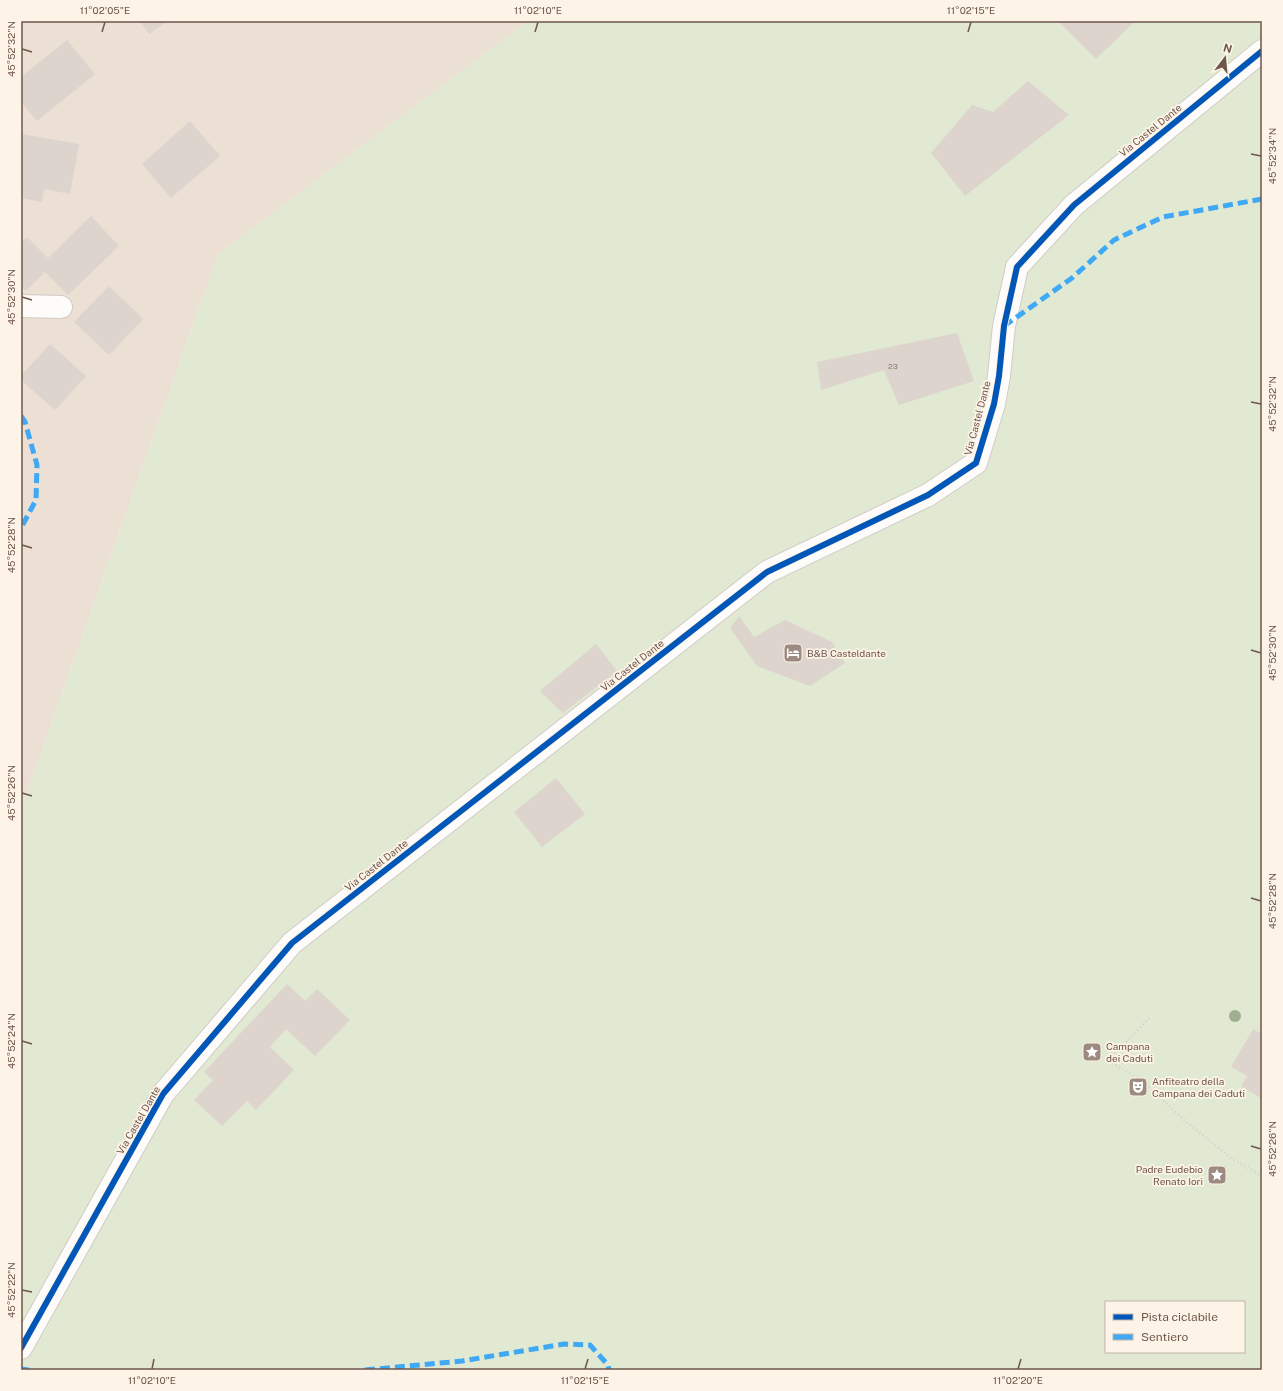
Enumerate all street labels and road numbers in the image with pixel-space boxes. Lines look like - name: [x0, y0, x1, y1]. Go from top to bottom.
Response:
- street label: Via Castel Dante: [1116, 101, 1184, 159]
- street label: Via Castel Dante: [961, 379, 993, 457]
- street label: Via Castel Dante: [598, 636, 666, 693]
- street label: Via Castel Dante: [342, 836, 410, 893]
- street label: Via Castel Dante: [114, 1083, 163, 1156]

